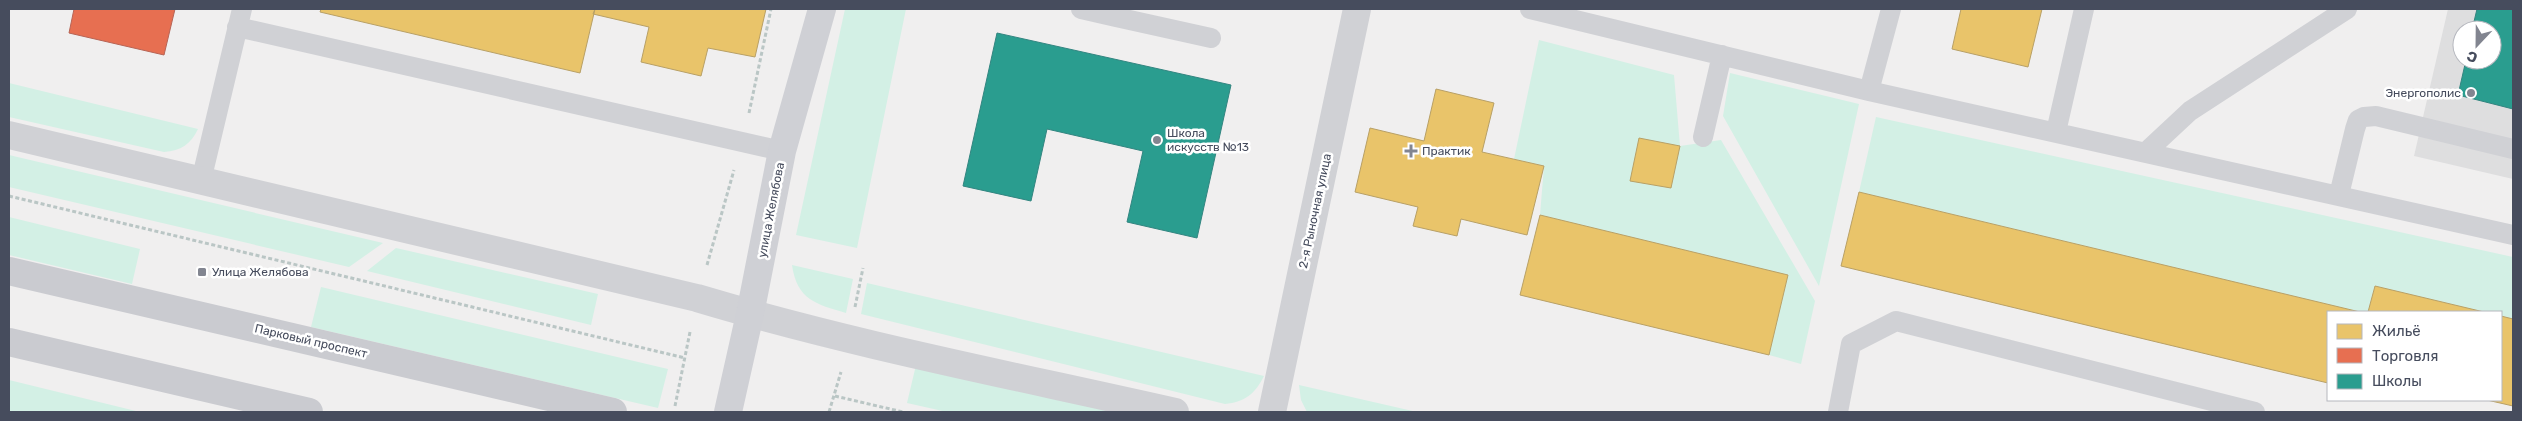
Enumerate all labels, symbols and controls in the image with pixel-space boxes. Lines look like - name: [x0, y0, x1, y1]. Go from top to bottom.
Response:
- north arrow: [2452, 20, 2502, 70]
- text: С: [2464, 47, 2480, 66]
- place label: Энергополис: [2385, 86, 2461, 100]
- marker: Энергополис: [2465, 87, 2477, 99]
- place label: Школа искусств №13: [1167, 126, 1249, 154]
- marker: Школа искусств №13: [1151, 134, 1163, 146]
- marker: Практик: [1404, 144, 1418, 158]
- place label: Практик: [1422, 144, 1471, 158]
- street label: 2-я Рыночная улица: [1296, 152, 1334, 270]
- street label: улица Желябова: [755, 161, 787, 259]
- place label: Улица Желябова: [212, 265, 309, 279]
- marker: Улица Желябова: [196, 266, 208, 278]
- legend: [2327, 311, 2502, 401]
- street label: Парковый проспект: [253, 321, 369, 361]
- text: Жильё: [2372, 322, 2421, 340]
- text: Торговля: [2372, 347, 2438, 365]
- text: Школы: [2372, 372, 2422, 390]

